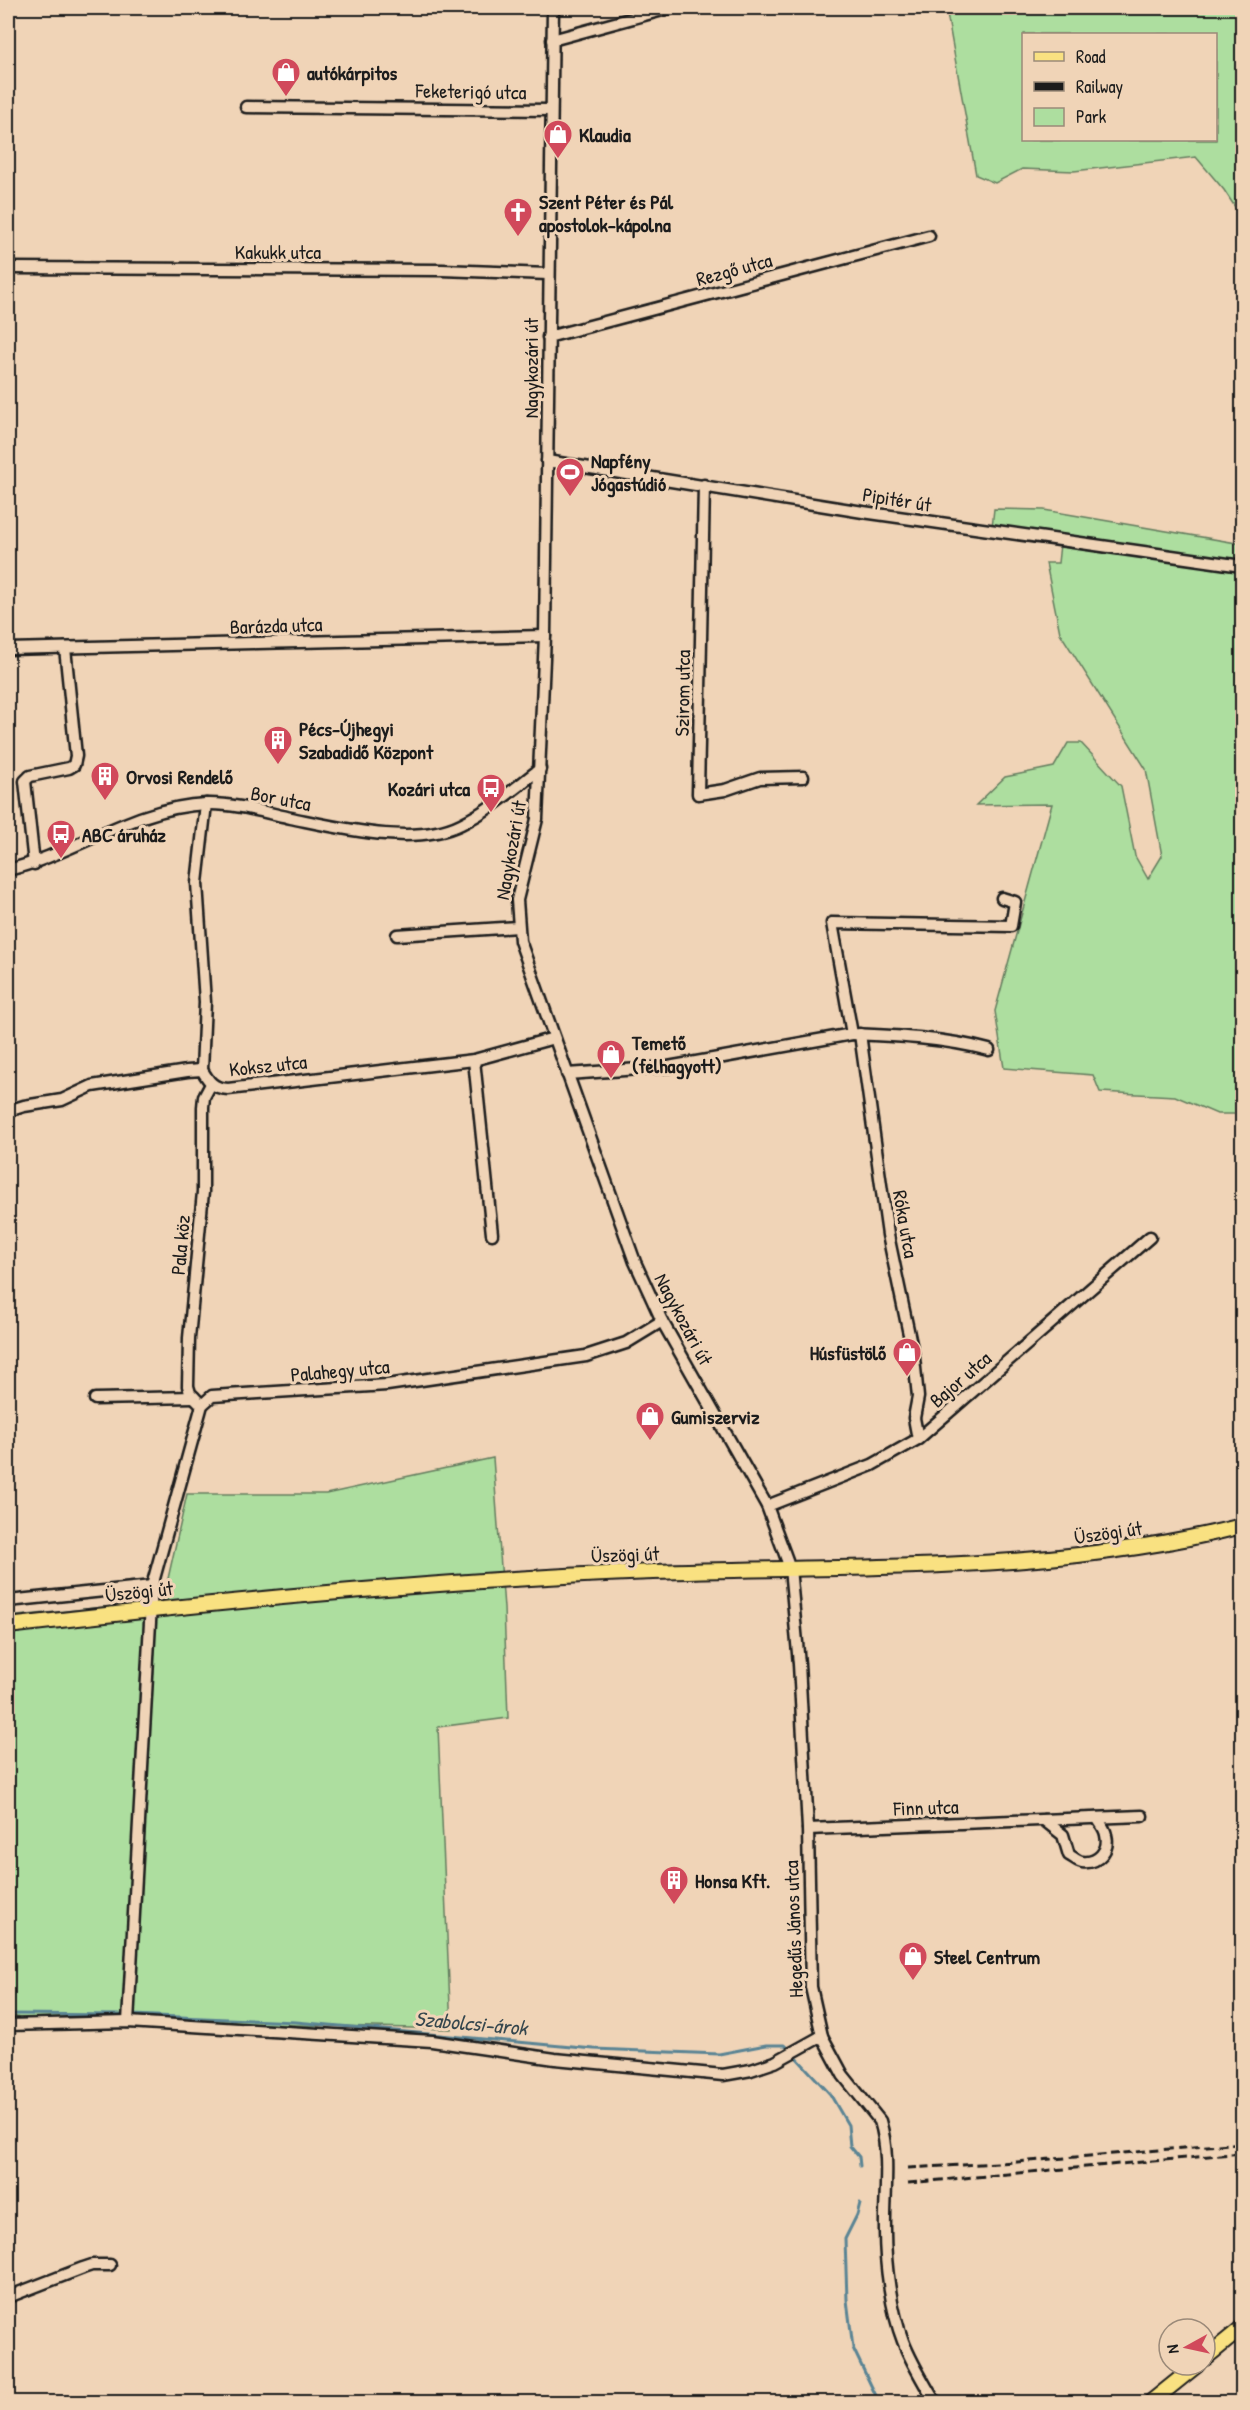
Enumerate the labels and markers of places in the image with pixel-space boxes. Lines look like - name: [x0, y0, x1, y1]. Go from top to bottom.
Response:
- shop icon: autókárpitos: [270, 56, 302, 98]
- place label: autókárpitos: [307, 59, 398, 87]
- shop icon: Klaudia: [542, 118, 574, 160]
- place label: Klaudia: [579, 121, 631, 148]
- place label: Szent Péter és Pál apostolok-kápolna: [539, 188, 674, 239]
- church icon: Szent Péter és Pál apostolok-kápolna: [502, 196, 534, 238]
- place label: Napfény Jógastúdió: [591, 447, 666, 498]
- sports icon: Napfény Jógastúdió: [554, 456, 586, 498]
- place label: Pécs-Újhegyi Szabadidő Központ: [299, 715, 434, 766]
- building icon: Pécs-Újhegyi Szabadidő Központ: [262, 724, 294, 766]
- building icon: Orvosi Rendelő: [89, 760, 121, 802]
- place label: Orvosi Rendelő: [126, 763, 233, 790]
- bus stop icon: Kozári utca: [475, 772, 507, 814]
- place label: Kozári utca: [388, 775, 470, 802]
- bus stop icon: ABC áruház: [45, 818, 77, 860]
- place label: ABC áruház: [82, 821, 166, 848]
- place label: Temető (felhagyott): [631, 1029, 722, 1080]
- shop icon: Temető (felhagyott): [595, 1038, 627, 1080]
- shop icon: Húsfüstölő: [891, 1336, 923, 1378]
- place label: Húsfüstölő: [810, 1339, 886, 1366]
- shop icon: Gumiszerviz: [634, 1400, 666, 1442]
- place label: Gumiszerviz: [671, 1403, 760, 1430]
- building icon: Honsa Kft.: [658, 1864, 690, 1906]
- place label: Honsa Kft.: [695, 1867, 770, 1894]
- shop icon: Steel Centrum: [897, 1940, 929, 1982]
- place label: Steel Centrum: [934, 1943, 1040, 1970]

